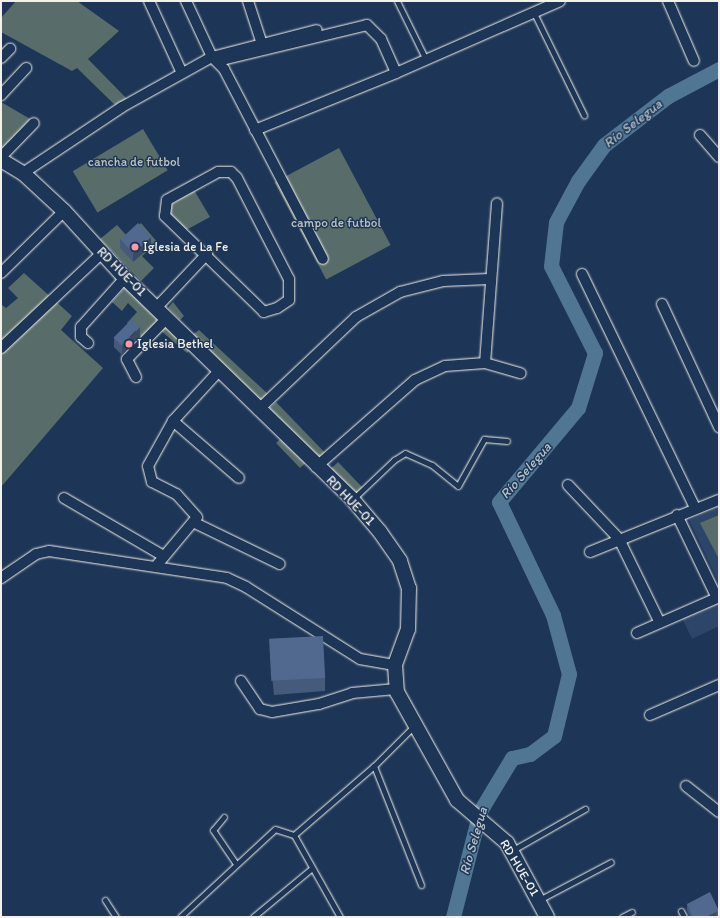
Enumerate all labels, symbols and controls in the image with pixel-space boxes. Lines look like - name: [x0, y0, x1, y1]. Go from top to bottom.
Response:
- water label: Río Selegua: [600, 96, 666, 152]
- park label: cancha de futbol: [88, 154, 180, 170]
- park label: campo de futbol: [291, 215, 381, 231]
- place label: Iglesia de La Fe: [143, 239, 228, 255]
- marker: Iglesia de La Fe: [130, 242, 140, 252]
- street label: RD HUE-01: [93, 244, 149, 300]
- place label: Iglesia Bethel: [137, 336, 213, 352]
- marker: Iglesia Bethel: [124, 339, 134, 349]
- water label: Río Selegua: [497, 439, 555, 503]
- street label: RD HUE-01: [322, 473, 378, 529]
- water label: Río Selegua: [456, 805, 492, 877]
- street label: RD HUE-01: [496, 837, 542, 899]

